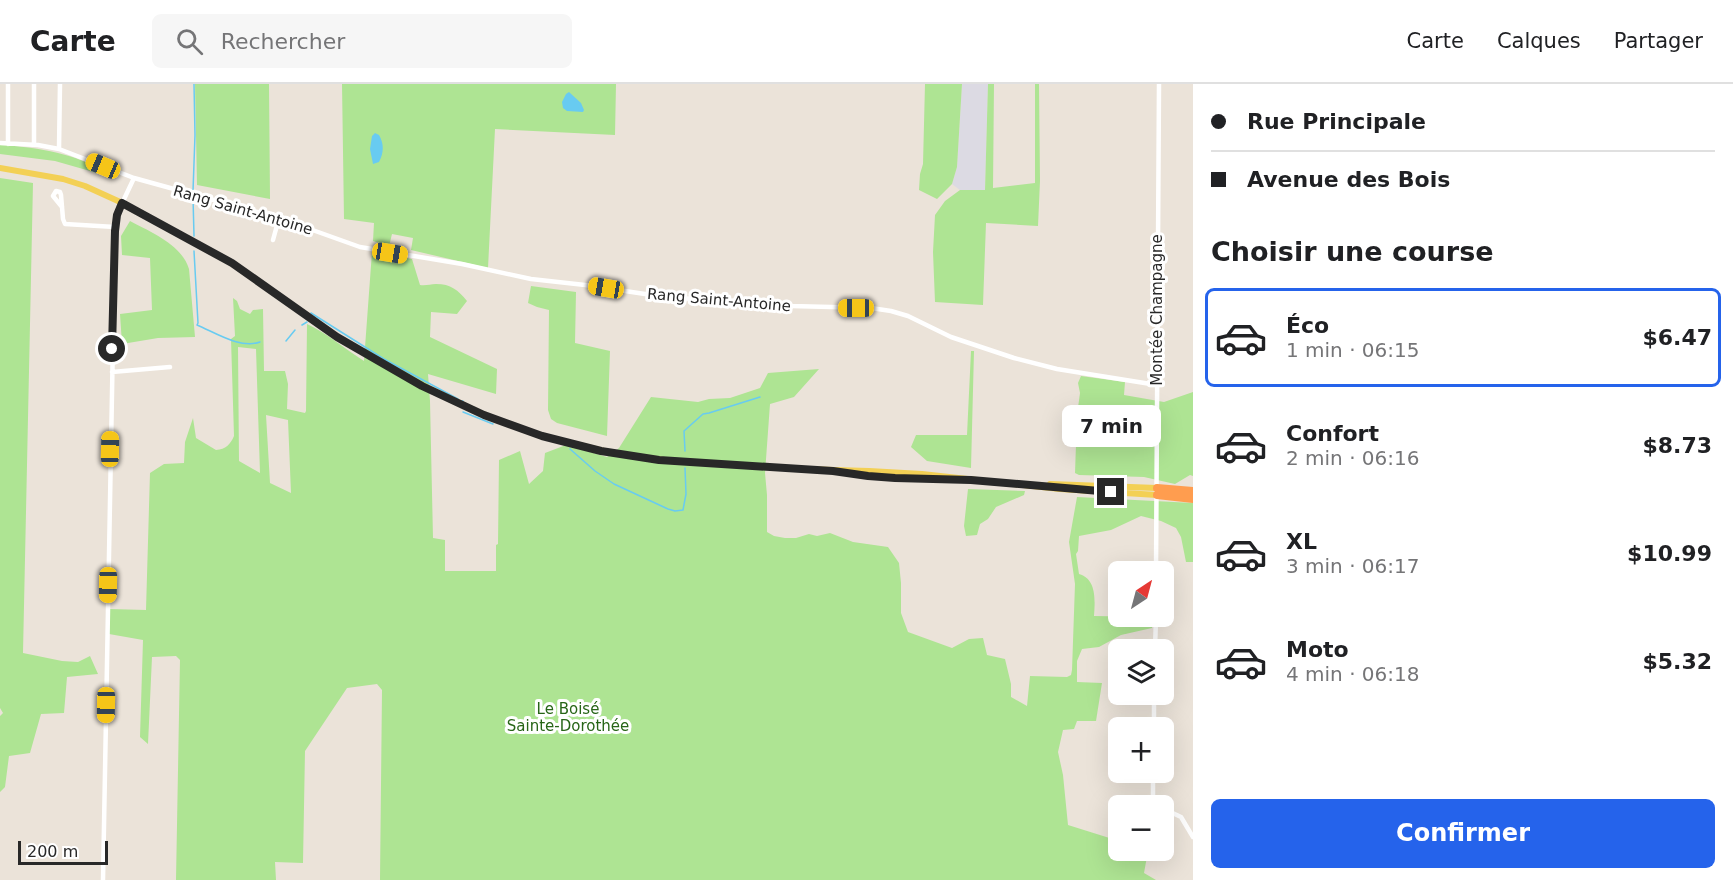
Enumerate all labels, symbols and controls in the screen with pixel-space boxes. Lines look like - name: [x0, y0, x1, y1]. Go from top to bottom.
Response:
- search box: [152, 14, 572, 68]
- text: Carte: [30, 25, 116, 58]
- icon: search: [173, 25, 206, 58]
- text: Rechercher: [221, 29, 345, 54]
- text: Carte: [1407, 29, 1464, 53]
- text: Calques: [1497, 29, 1581, 53]
- text: Partager: [1614, 29, 1703, 53]
- text: Rue Principale: [1247, 109, 1426, 134]
- car: [83, 151, 123, 181]
- text: Avenue des Bois: [1247, 167, 1450, 192]
- street label: Rang Saint-Antoine: [171, 181, 315, 239]
- street label: Montée Champagne: [1148, 234, 1166, 386]
- text: Choisir une course: [1211, 236, 1494, 267]
- car: [371, 241, 409, 265]
- car: [587, 276, 625, 300]
- street label: Rang Saint-Antoine: [646, 285, 792, 315]
- car: [838, 299, 874, 317]
- icon: car: [1214, 311, 1268, 365]
- text: Éco: [1286, 313, 1329, 338]
- text: $6.47: [1642, 325, 1712, 350]
- route start: [98, 335, 125, 362]
- text: 1 min · 06:15: [1286, 338, 1420, 362]
- callout: 7 min: [1062, 405, 1160, 447]
- text: 7 min: [1080, 414, 1143, 438]
- icon: car: [1214, 419, 1268, 473]
- text: Confort: [1286, 421, 1379, 446]
- car: [101, 431, 119, 467]
- text: $8.73: [1642, 433, 1712, 458]
- text: 2 min · 06:16: [1286, 446, 1420, 470]
- route end: [1097, 478, 1124, 505]
- icon: car: [1214, 527, 1268, 581]
- text: XL: [1286, 529, 1317, 554]
- text: $10.99: [1627, 541, 1712, 566]
- text: 3 min · 06:17: [1286, 554, 1420, 578]
- north arrow: [1108, 561, 1174, 627]
- map controls: [1108, 561, 1174, 861]
- car: [99, 567, 117, 603]
- icon: car: [1214, 635, 1268, 689]
- text: Moto: [1286, 637, 1349, 662]
- button: layers: [1108, 639, 1174, 705]
- text: $5.32: [1642, 649, 1712, 674]
- text: 4 min · 06:18: [1286, 662, 1420, 686]
- car: [97, 687, 115, 723]
- park label: Le Boisé Sainte-Dorothée: [507, 700, 629, 735]
- button: +: [1108, 717, 1174, 783]
- button: −: [1108, 795, 1174, 861]
- button: Confirmer: [1211, 799, 1715, 868]
- scale bar: [18, 838, 108, 866]
- text: 200 m: [27, 842, 78, 861]

